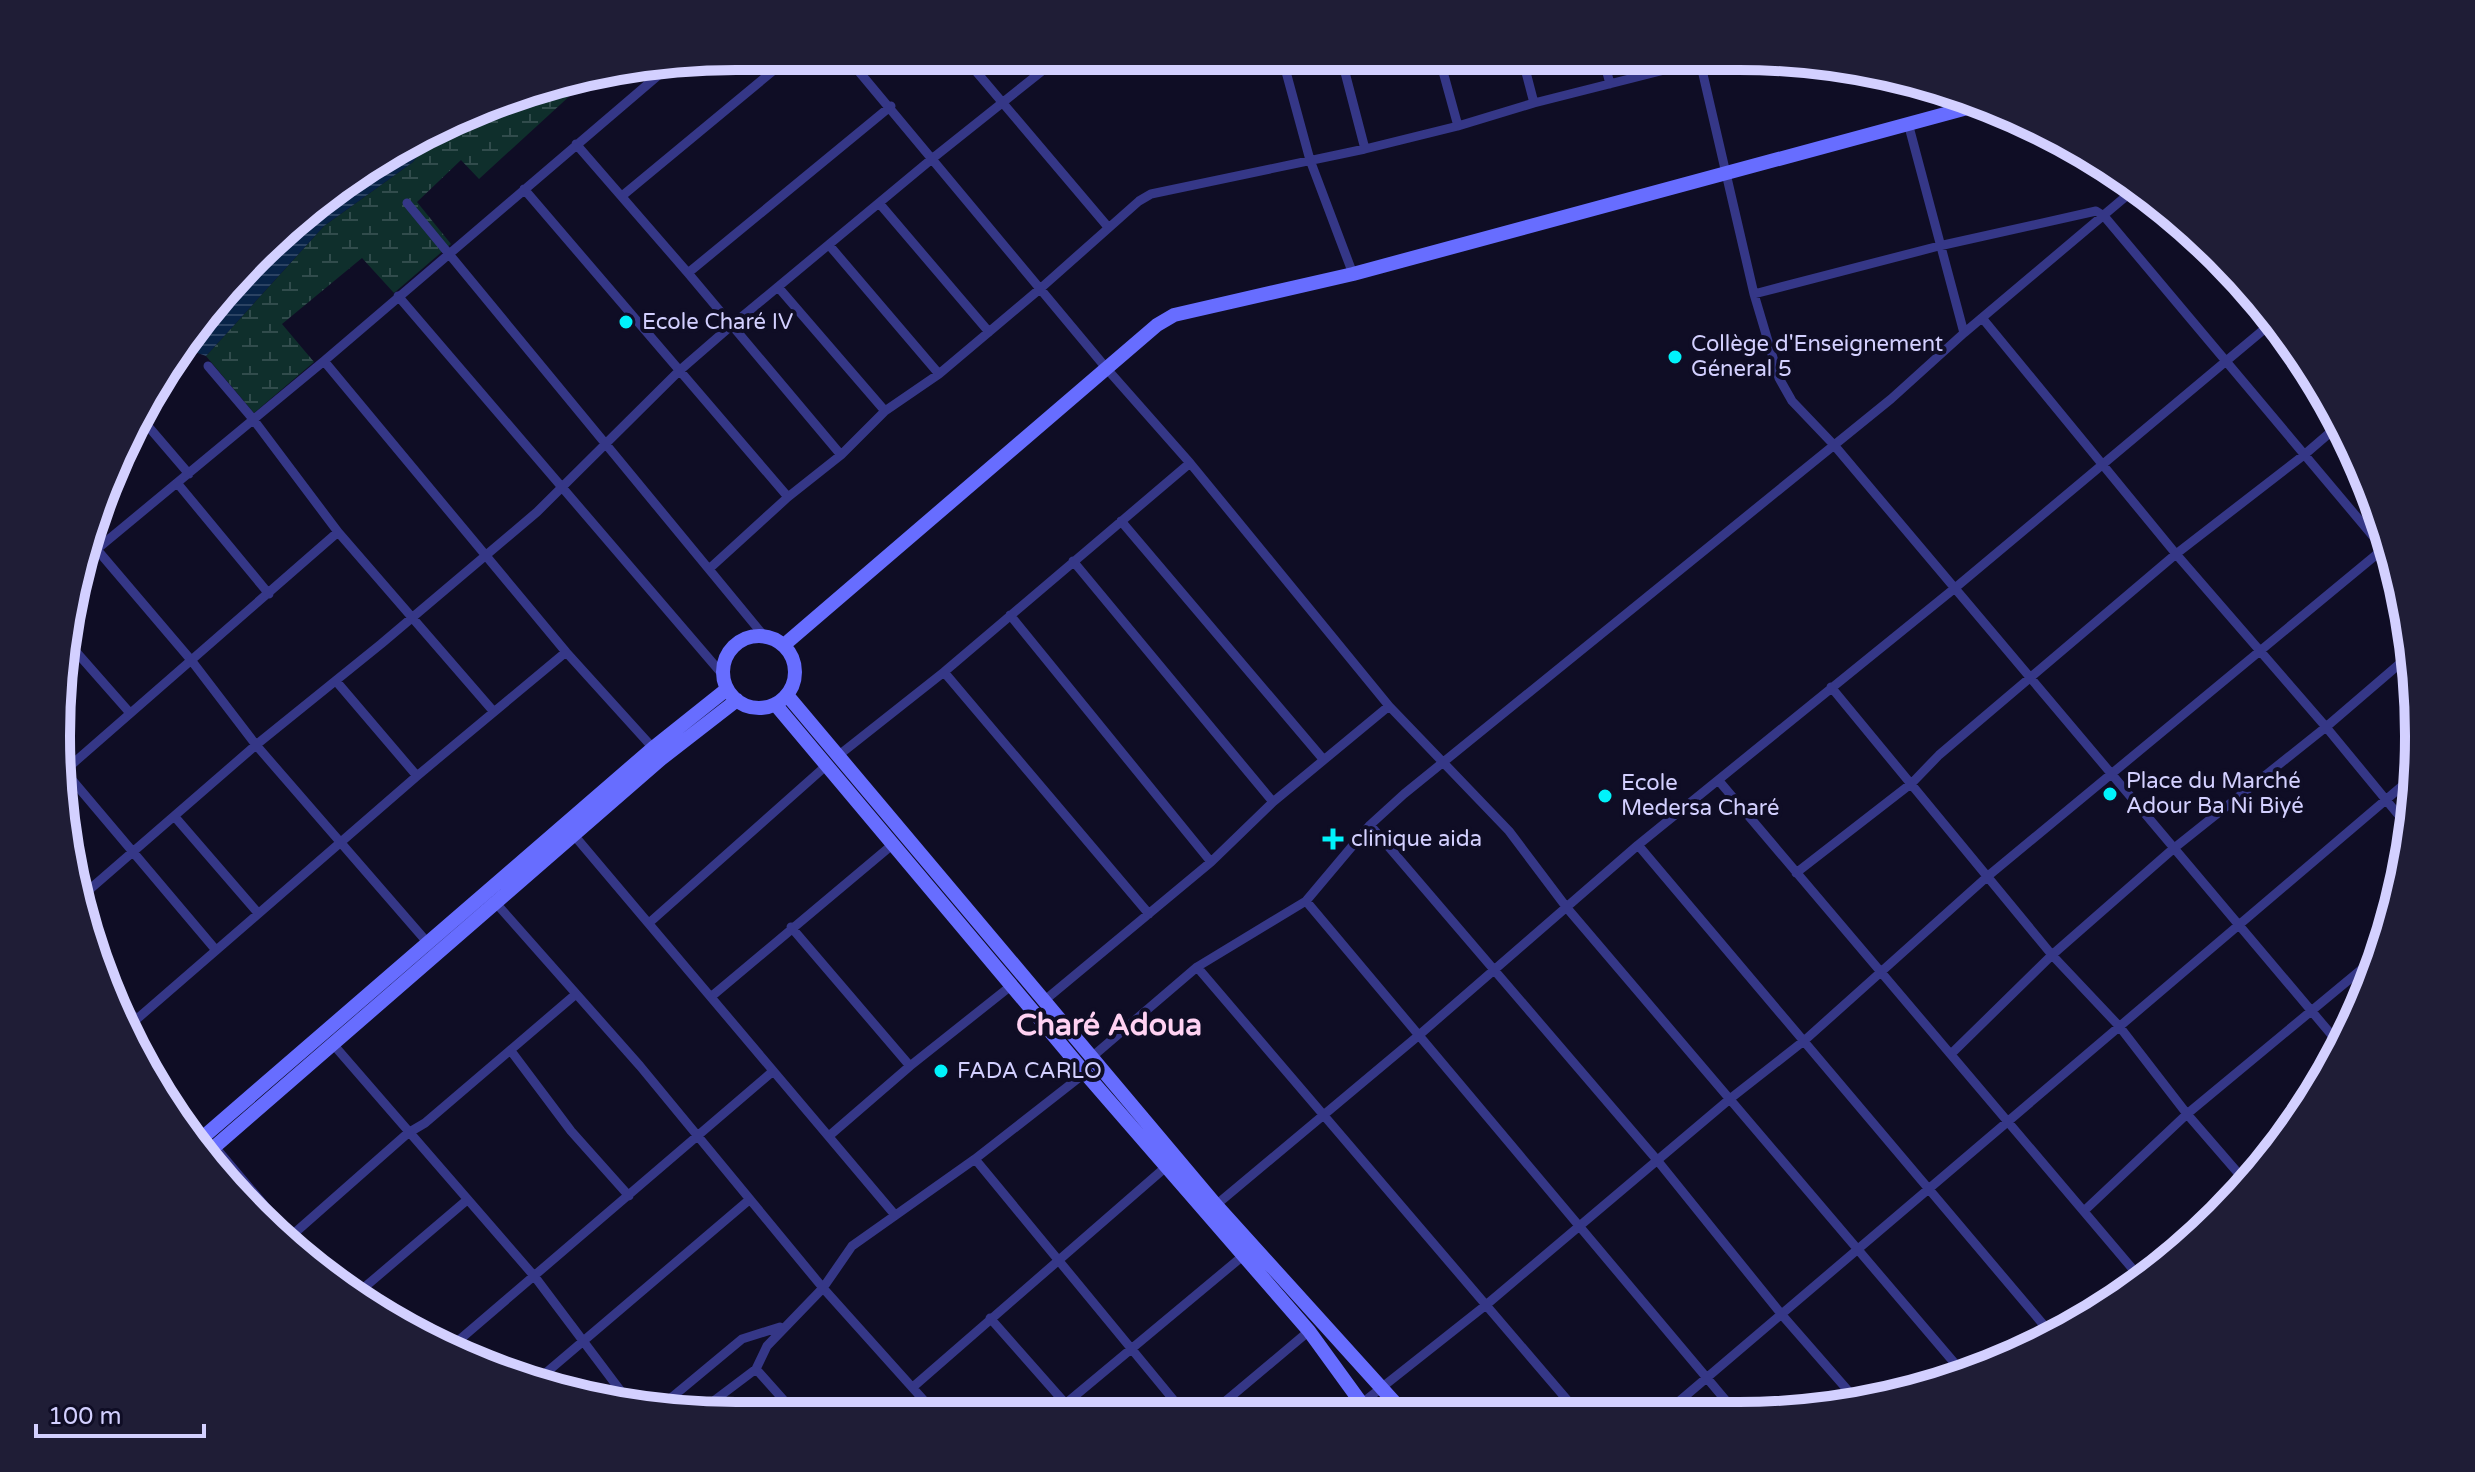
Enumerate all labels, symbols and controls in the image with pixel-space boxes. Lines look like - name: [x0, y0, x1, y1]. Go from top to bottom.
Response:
- place label: Ecole Charé IV: [642, 309, 793, 335]
- marker: Ecole Charé IV: [617, 313, 635, 331]
- place label: Collège d'Enseignement Géneral 5: [1691, 331, 1943, 382]
- marker: Collège d'Enseignement Géneral 5: [1666, 348, 1684, 366]
- place label: Place du Marché Adour Ba Ni Biyé: [2126, 768, 2304, 819]
- place label: Ecole Medersa Charé: [1621, 770, 1779, 821]
- marker: Place du Marché Adour Ba Ni Biyé: [2101, 785, 2119, 803]
- marker: Ecole Medersa Charé: [1596, 787, 1614, 805]
- place label: clinique aida: [1351, 826, 1482, 852]
- marker: clinique aida: [1322, 828, 1344, 850]
- district label: Charé Adoua: [1016, 1007, 1202, 1044]
- place label: FADA CARLO: [957, 1058, 1102, 1084]
- marker: FADA CARLO: [932, 1062, 950, 1080]
- scale bar: [36, 1388, 204, 1438]
- text: 100 m: [48, 1402, 122, 1431]

